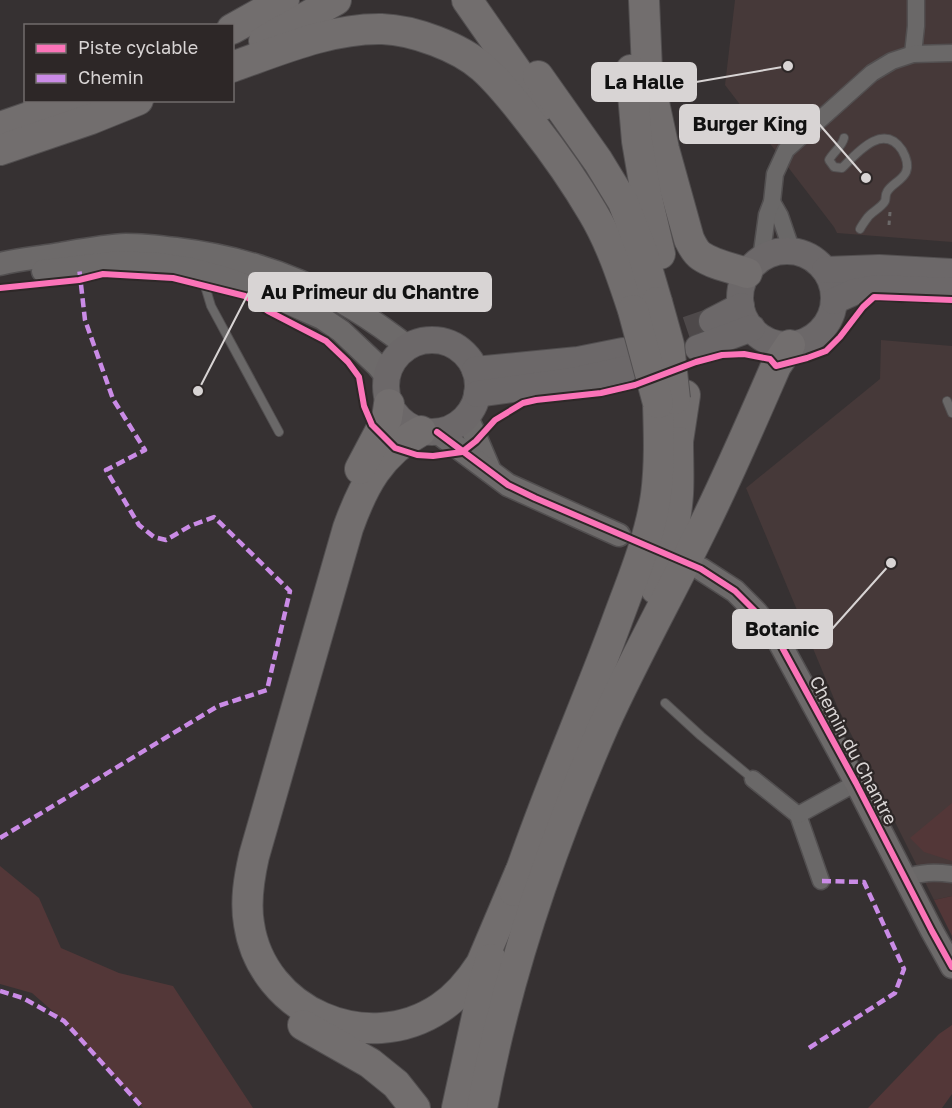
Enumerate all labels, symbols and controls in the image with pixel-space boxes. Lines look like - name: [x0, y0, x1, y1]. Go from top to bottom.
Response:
- legend: [24, 24, 234, 102]
- text: Piste cyclable: [78, 36, 198, 58]
- callout: La Halle: [592, 63, 696, 101]
- text: Chemin: [78, 66, 144, 88]
- text: La Halle: [604, 69, 684, 93]
- callout: Burger King: [680, 105, 819, 143]
- text: Burger King: [693, 111, 807, 135]
- callout: Au Primeur du Chantre: [249, 273, 491, 311]
- text: Au Primeur du Chantre: [261, 279, 479, 303]
- callout: Botanic: [733, 610, 832, 648]
- text: Botanic: [745, 616, 819, 640]
- street label: Chemin du Chantre: [805, 672, 903, 828]

